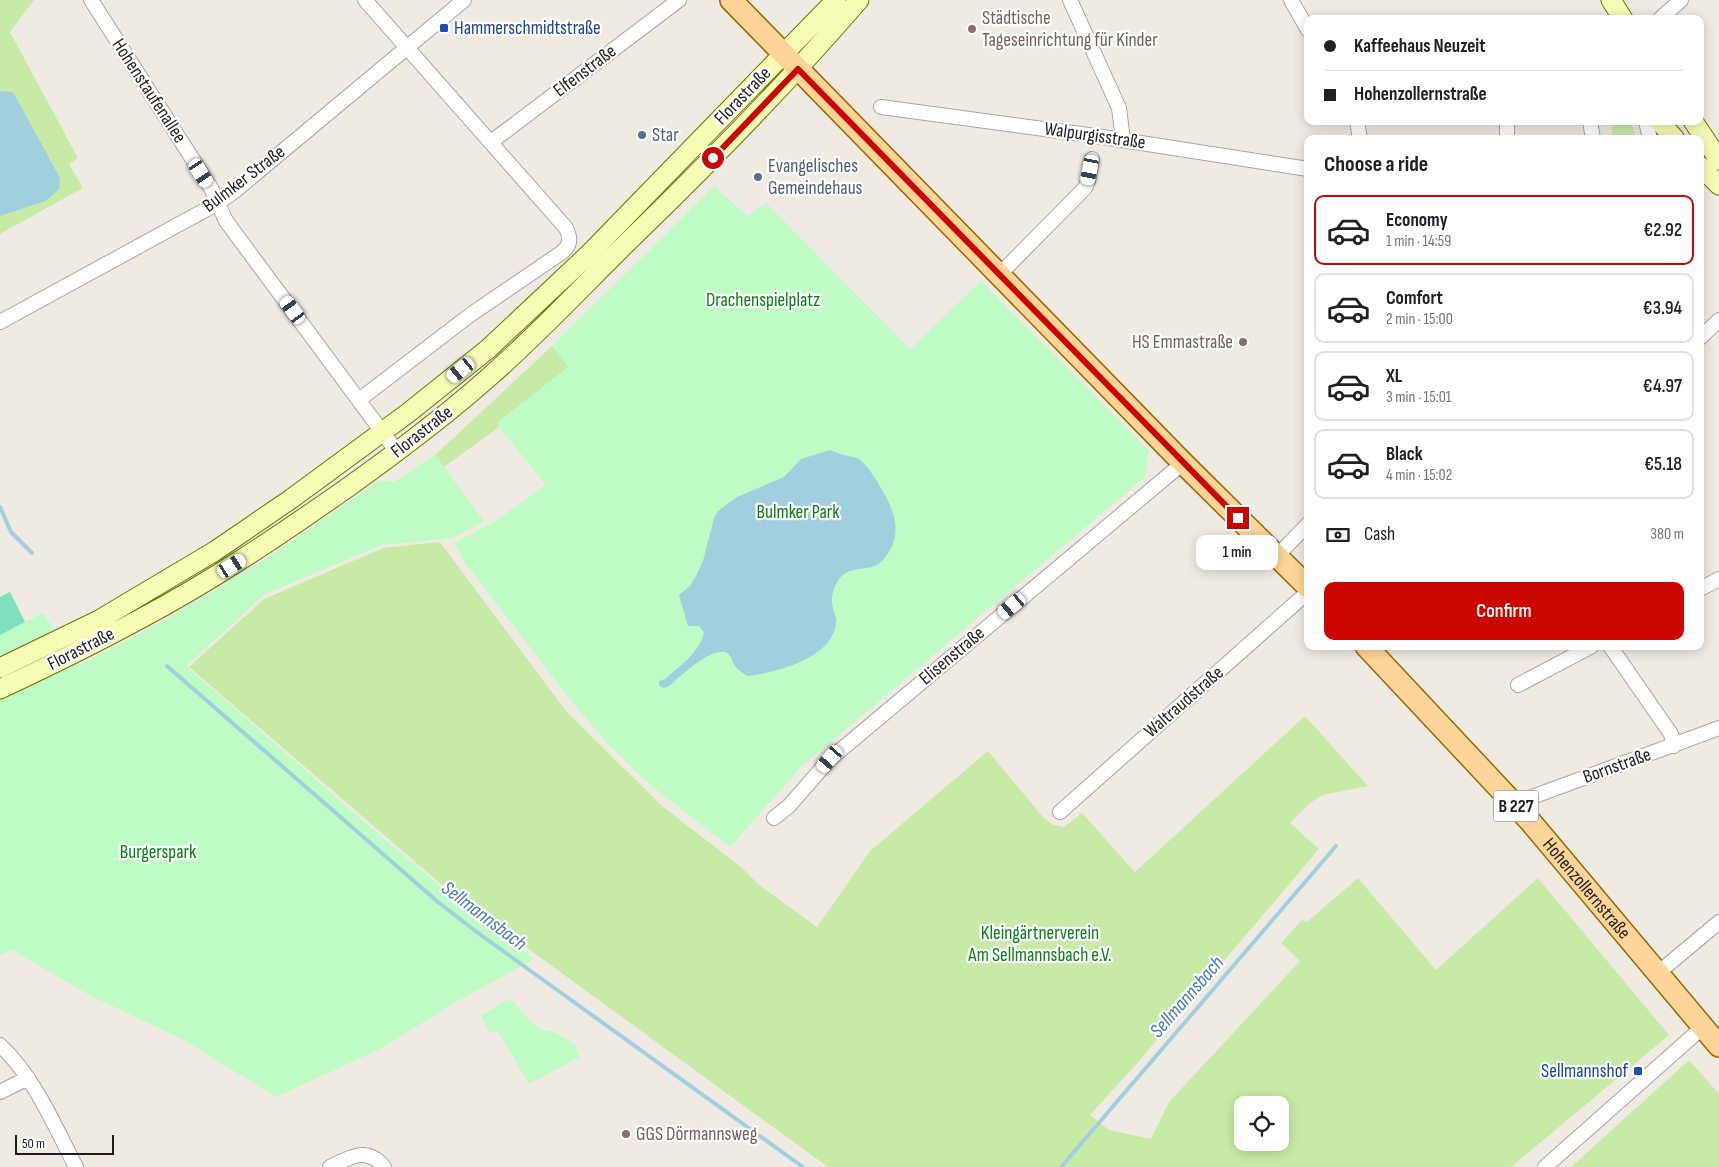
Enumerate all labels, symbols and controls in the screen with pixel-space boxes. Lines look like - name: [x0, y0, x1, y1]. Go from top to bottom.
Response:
- place label: Städtische Tageseinrichtung für Kinder: [982, 7, 1158, 52]
- place label: Hammerschmidtstraße: [454, 17, 601, 40]
- marker: Hammerschmidtstraße: [438, 22, 450, 34]
- marker: Städtische Tageseinrichtung für Kinder: [966, 23, 978, 35]
- street label: Hohenstaufenallee: [107, 35, 191, 147]
- text: Kaffeehaus Neuzeit: [1354, 35, 1485, 58]
- street label: Elfenstraße: [549, 40, 621, 102]
- street label: Florastraße: [710, 62, 776, 130]
- text: Hohenzollernstraße: [1354, 83, 1487, 106]
- street label: Walpurgisstraße: [1043, 118, 1147, 154]
- place label: Star: [652, 124, 679, 147]
- marker: Star: [636, 129, 648, 141]
- street label: Bulmker Straße: [198, 141, 290, 217]
- route start: [702, 147, 724, 169]
- text: Choose a ride: [1324, 151, 1428, 178]
- car: [1079, 154, 1100, 186]
- place label: Evangelisches Gemeindehaus: [768, 155, 863, 200]
- car: [186, 156, 215, 190]
- marker: Evangelisches Gemeindehaus: [752, 171, 764, 183]
- icon: car: [1326, 208, 1371, 253]
- text: Economy: [1386, 209, 1448, 232]
- text: €2.92: [1643, 219, 1682, 242]
- text: 1 min · 14:59: [1386, 232, 1451, 251]
- icon: car: [1326, 286, 1371, 331]
- text: Comfort: [1386, 287, 1443, 310]
- park label: Drachenspielplatz: [706, 289, 820, 312]
- car: [278, 293, 307, 327]
- text: €3.94: [1643, 297, 1682, 320]
- text: 2 min · 15:00: [1386, 310, 1453, 329]
- place label: HS Emmastraße: [1132, 331, 1233, 354]
- marker: HS Emmastraße: [1237, 336, 1249, 348]
- car: [444, 355, 477, 385]
- icon: car: [1326, 364, 1371, 409]
- text: XL: [1386, 365, 1402, 388]
- text: €4.97: [1643, 375, 1682, 398]
- text: 3 min · 15:01: [1386, 388, 1451, 407]
- street label: Florastraße: [387, 401, 457, 463]
- icon: car: [1326, 442, 1371, 487]
- text: Black: [1386, 443, 1423, 466]
- text: €5.18: [1644, 453, 1682, 476]
- text: 4 min · 15:02: [1386, 466, 1452, 485]
- park label: Bulmker Park: [757, 501, 840, 524]
- route end: [1227, 507, 1249, 529]
- icon: cash: [1324, 521, 1352, 549]
- text: Cash: [1364, 523, 1395, 546]
- text: 380 m: [1650, 525, 1684, 544]
- callout: 1 min: [1197, 536, 1279, 570]
- text: 1 min: [1222, 543, 1252, 562]
- car: [215, 552, 248, 580]
- button: Confirm: [1324, 582, 1684, 640]
- car: [995, 591, 1028, 621]
- street label: Florastraße: [44, 622, 118, 676]
- street label: Elisenstraße: [915, 622, 989, 690]
- street label: Waltraudstraße: [1140, 661, 1228, 743]
- car: [814, 743, 845, 775]
- street label: Bornstraße: [1580, 743, 1654, 789]
- road number: B 227: [1494, 790, 1538, 821]
- street label: Hohenzollernstraße: [1538, 833, 1636, 944]
- park label: Burgerspark: [120, 841, 197, 864]
- water label: Sellmannsbach: [437, 876, 531, 956]
- park label: Kleingärtnerverein Am Sellmannsbach e.V.: [967, 922, 1112, 967]
- water label: Sellmannsbach: [1145, 951, 1229, 1043]
- place label: Sellmannshof: [1541, 1060, 1629, 1083]
- marker: Sellmannshof: [1632, 1065, 1644, 1077]
- map controls: [1234, 1096, 1289, 1151]
- button: locate: [1234, 1096, 1289, 1151]
- place label: GGS Dörmannsweg: [636, 1123, 758, 1146]
- marker: GGS Dörmannsweg: [620, 1128, 632, 1140]
- scale bar: [15, 1132, 114, 1155]
- text: 50 m: [22, 1135, 45, 1152]

